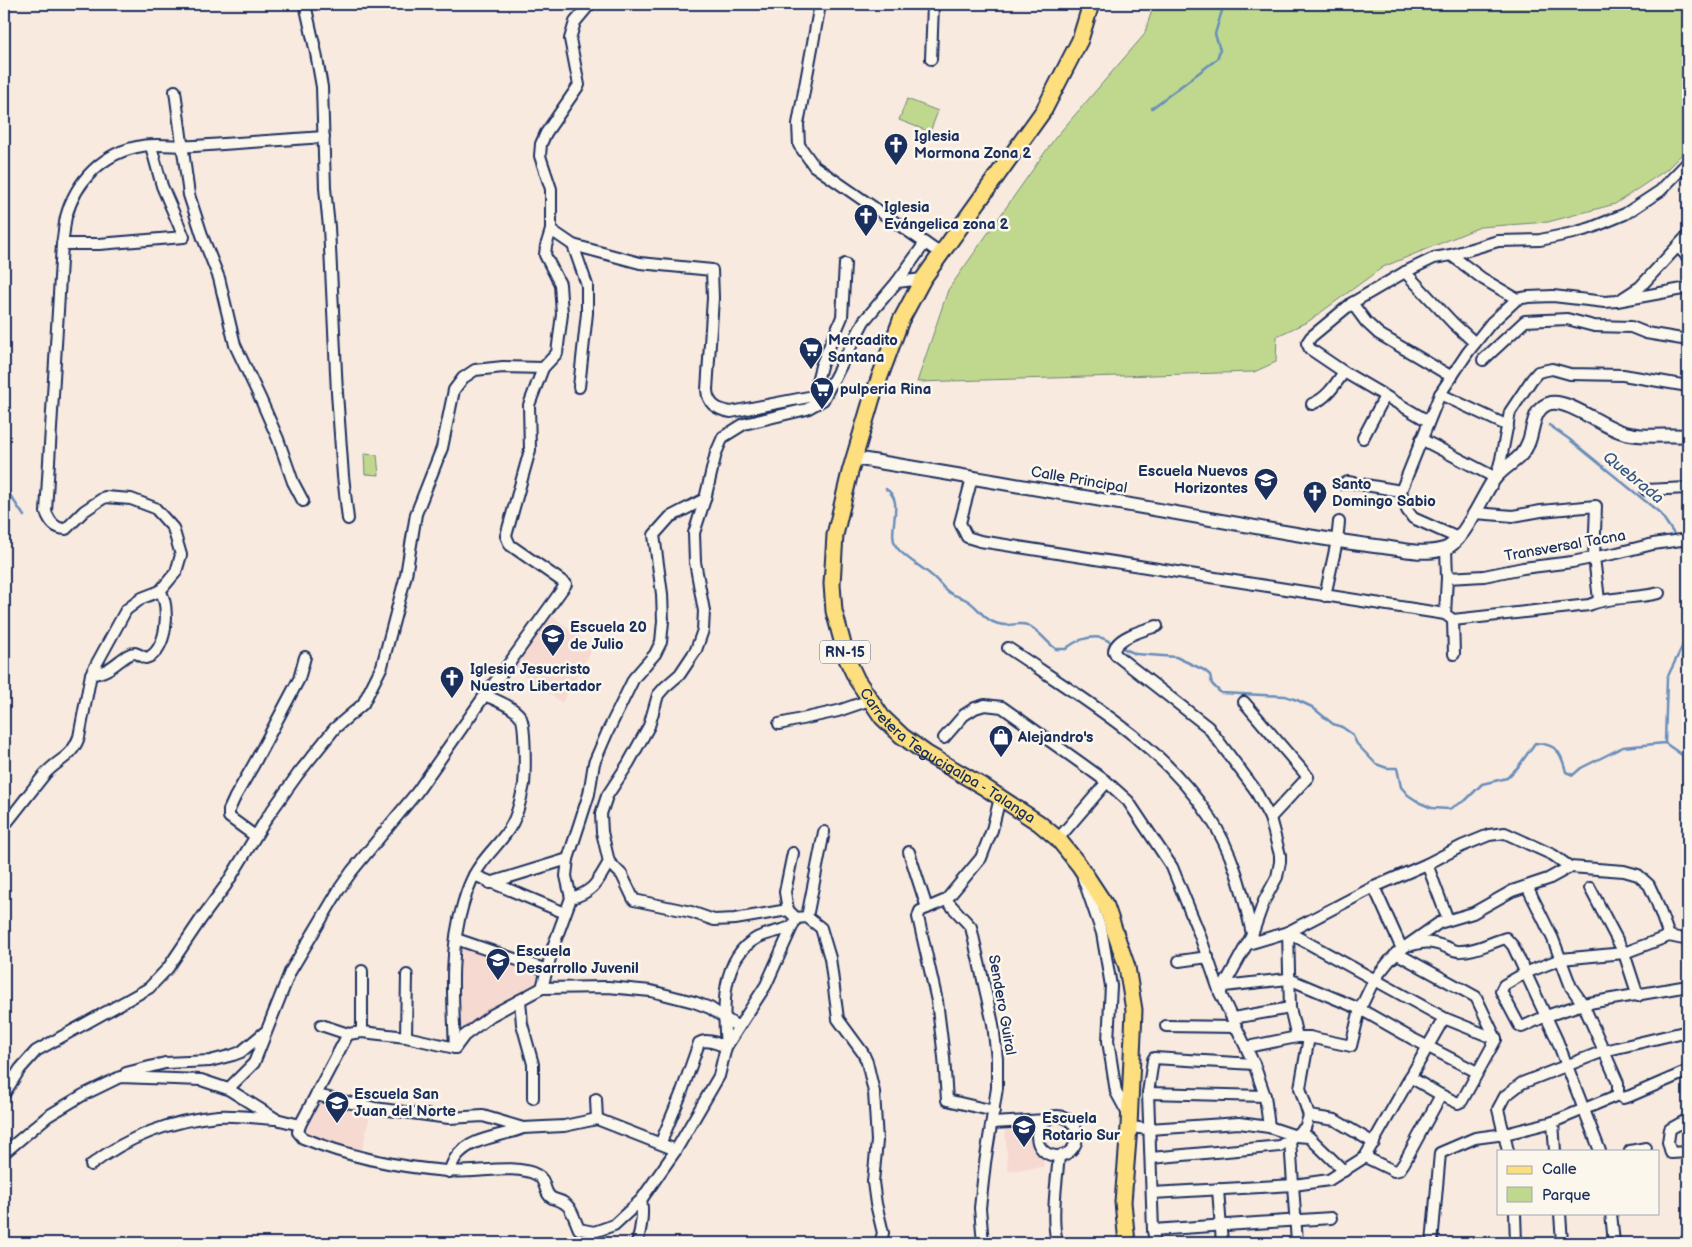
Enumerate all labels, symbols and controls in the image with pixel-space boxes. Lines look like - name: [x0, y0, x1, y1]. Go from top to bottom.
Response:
- place label: Iglesia Mormona Zona 2: [914, 127, 1031, 163]
- church icon: Iglesia Mormona Zona 2: [883, 132, 909, 166]
- place label: Iglesia Evángelica zona 2: [884, 198, 1009, 234]
- church icon: Iglesia Evángelica zona 2: [853, 203, 879, 237]
- place label: Mercadito Santana: [828, 331, 898, 367]
- supermarket icon: Mercadito Santana: [798, 336, 824, 370]
- supermarket icon: pulperia Rina: [809, 376, 835, 410]
- place label: pulperia Rina: [840, 380, 931, 399]
- water label: Quebrada: [1599, 448, 1667, 508]
- street label: Calle Principal: [1029, 462, 1129, 498]
- place label: Escuela Nuevos Horizontes: [1138, 462, 1248, 498]
- school or university icon: Escuela Nuevos Horizontes: [1253, 467, 1279, 501]
- place label: Santo Domingo Sabio: [1332, 475, 1436, 511]
- church icon: Santo Domingo Sabio: [1302, 480, 1328, 514]
- street label: Transversal Tacna: [1503, 526, 1627, 566]
- place label: Escuela 20 de Julio: [570, 618, 647, 654]
- school or university icon: Escuela 20 de Julio: [540, 623, 566, 657]
- road number: RN-15: [820, 640, 870, 664]
- place label: Iglesia Jesucristo Nuestro Libertador: [470, 660, 603, 696]
- church icon: Iglesia Jesucristo Nuestro Libertador: [439, 665, 465, 699]
- street label: Carretera Tegucigalpa - Talanga: [856, 684, 1039, 828]
- shop icon: Alejandro's: [988, 724, 1014, 758]
- place label: Alejandro's: [1017, 728, 1093, 747]
- place label: Escuela Desarrollo Juvenil: [516, 942, 639, 978]
- school or university icon: Escuela Desarrollo Juvenil: [485, 947, 511, 981]
- street label: Sendero Guiral: [984, 953, 1020, 1057]
- place label: Escuela San Juan del Norte: [354, 1085, 456, 1121]
- school or university icon: Escuela San Juan del Norte: [324, 1090, 350, 1124]
- place label: Escuela Rotario Sur: [1042, 1109, 1121, 1145]
- school or university icon: Escuela Rotario Sur: [1011, 1114, 1037, 1148]
- legend: [1497, 1150, 1660, 1214]
- text: Calle: [1542, 1160, 1577, 1179]
- text: Parque: [1542, 1186, 1591, 1205]

